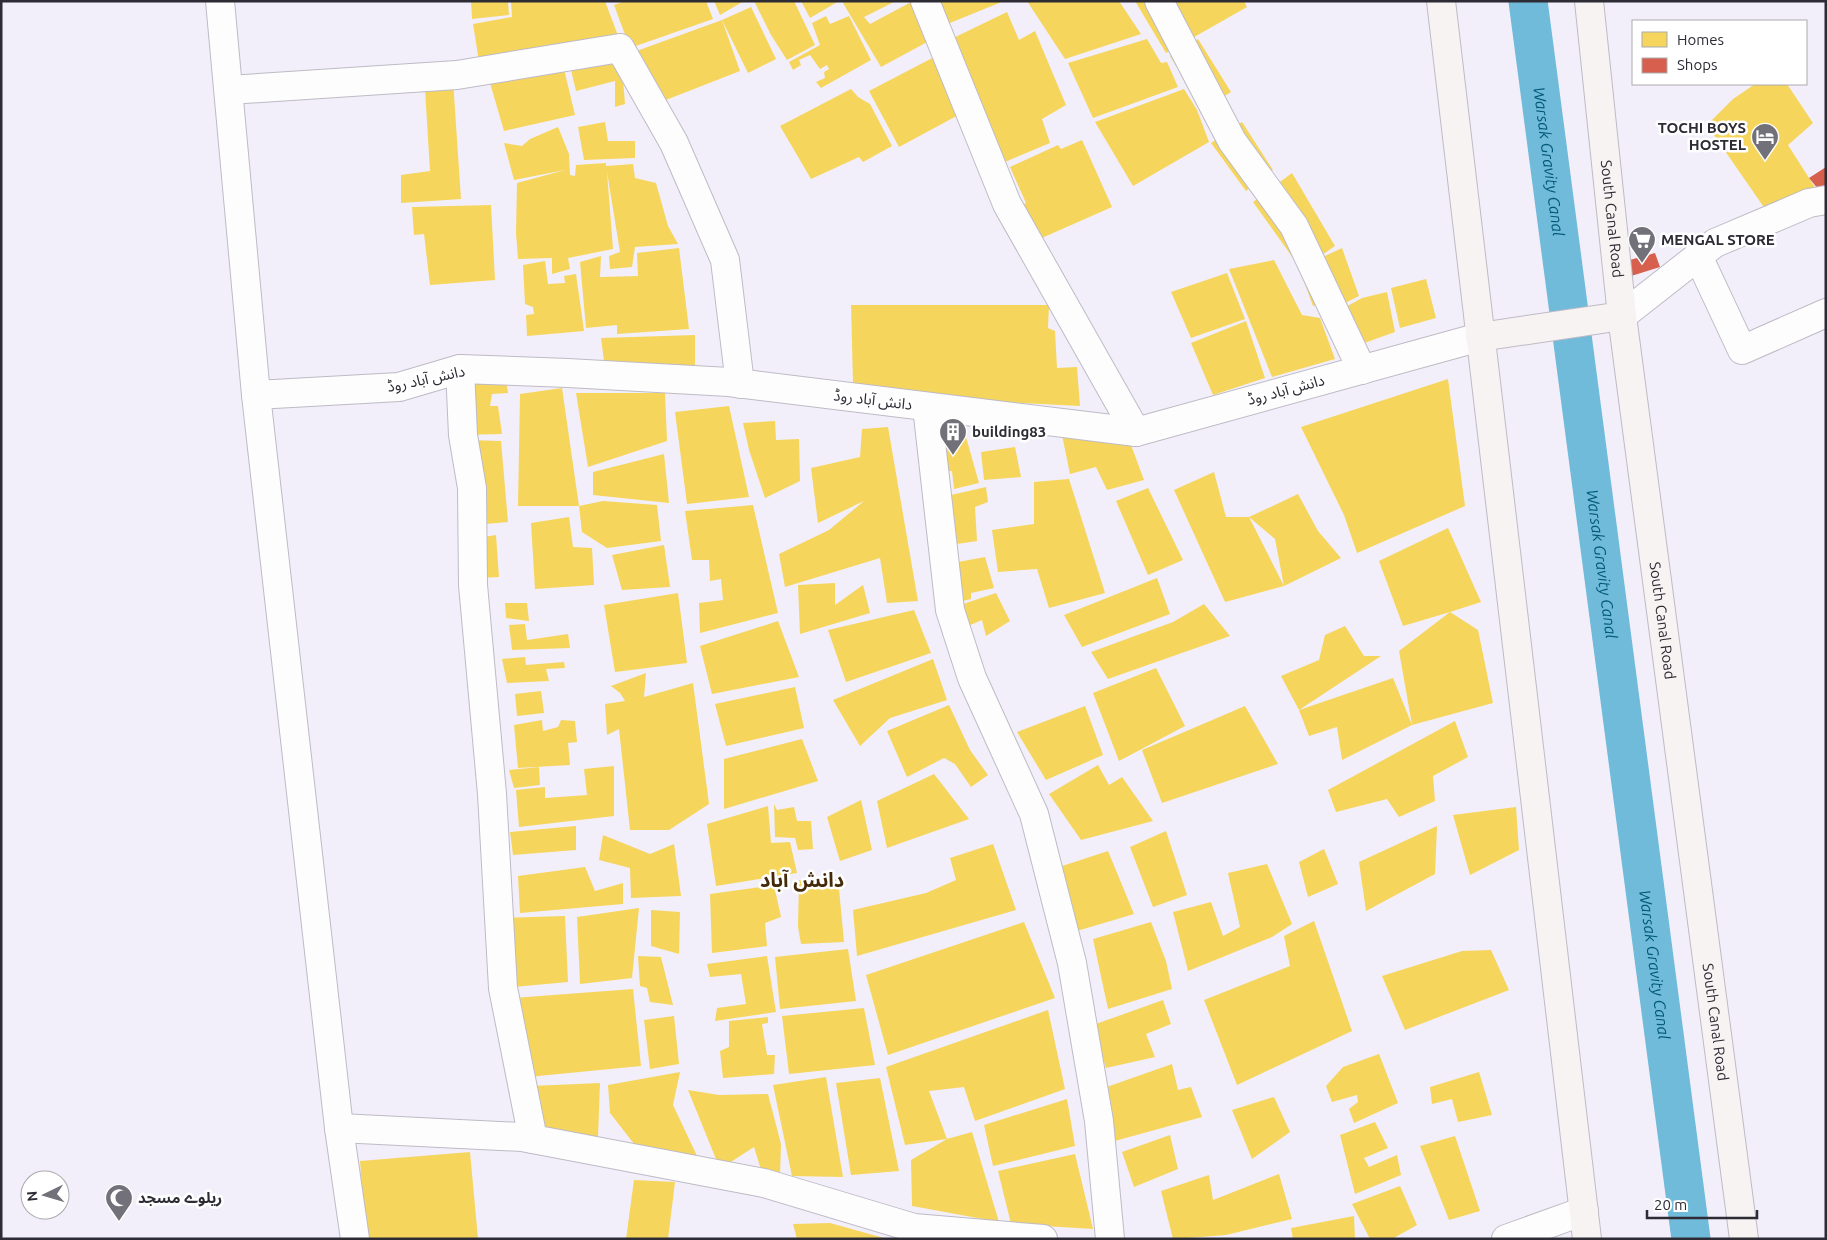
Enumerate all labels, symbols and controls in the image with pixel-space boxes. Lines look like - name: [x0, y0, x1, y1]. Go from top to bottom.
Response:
- legend: [1632, 20, 1807, 85]
- text: Homes: [1677, 31, 1724, 48]
- text: Shops: [1677, 56, 1718, 73]
- water label: Warsak Gravity Canal: [1530, 86, 1568, 238]
- place label: TOCHI BOYS HOSTEL: [1658, 119, 1746, 153]
- hotel icon: TOCHI BOYS HOSTEL: [1750, 122, 1780, 161]
- street label: South Canal Road: [1598, 159, 1627, 279]
- supermarket icon: MENGAL STORE: [1627, 225, 1657, 264]
- place label: MENGAL STORE: [1661, 231, 1775, 248]
- street label: دانش آباد روڈ: [385, 362, 467, 396]
- street label: دانش آباد روڈ: [1245, 371, 1327, 409]
- street label: دانش آباد روڈ: [833, 386, 913, 414]
- building icon: building83: [938, 417, 968, 456]
- place label: building83: [972, 423, 1046, 440]
- water label: Warsak Gravity Canal: [1583, 488, 1621, 640]
- street label: South Canal Road: [1647, 561, 1679, 680]
- district label: دانش آباد: [760, 868, 844, 892]
- water label: Warsak Gravity Canal: [1636, 889, 1674, 1041]
- street label: South Canal Road: [1700, 962, 1732, 1082]
- north arrow: [20, 1170, 70, 1220]
- mosque icon: ریلوے مسجد: [104, 1183, 134, 1222]
- scale bar: [1647, 1188, 1757, 1220]
- place label: ریلوے مسجد: [138, 1189, 222, 1207]
- text: N: [24, 1190, 40, 1202]
- text: 20 m: [1654, 1196, 1687, 1213]

